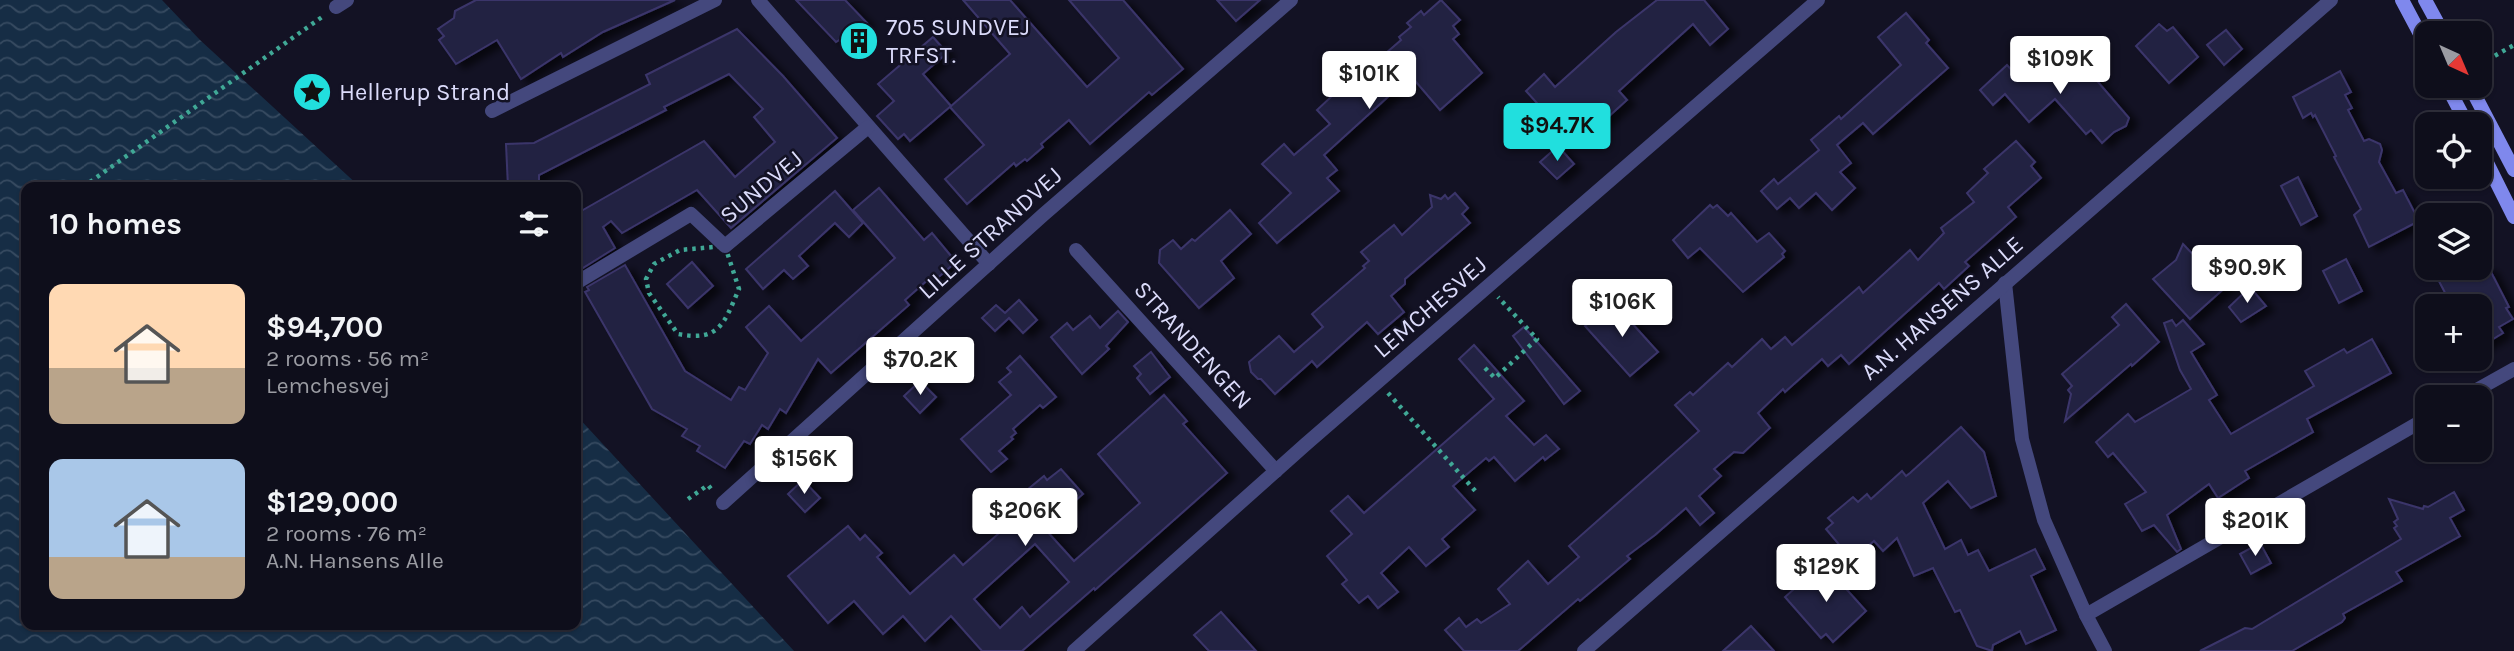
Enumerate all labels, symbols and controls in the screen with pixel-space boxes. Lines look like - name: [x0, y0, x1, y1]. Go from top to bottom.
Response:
- place label: 705 SUNDVEJ TRFST.: [886, 13, 1030, 69]
- building icon: 705 SUNDVEJ TRFST.: [838, 20, 880, 62]
- north arrow: [2415, 21, 2492, 98]
- map controls: [2415, 21, 2492, 462]
- pin: $109K: [2011, 36, 2109, 96]
- text: $109K: [2026, 45, 2094, 72]
- pin: $101K: [1320, 52, 1418, 111]
- text: $101K: [1338, 60, 1400, 87]
- place icon: Hellerup Strand: [291, 71, 333, 113]
- place label: Hellerup Strand: [339, 78, 510, 106]
- pin: $94.7K: [1500, 104, 1614, 163]
- text: $94.7K: [1520, 112, 1595, 139]
- button: locate: [2415, 112, 2492, 189]
- street label: SUNDVEJ: [714, 144, 808, 230]
- street label: LILLE STRANDVEJ: [912, 161, 1068, 305]
- button: layers: [2415, 203, 2492, 280]
- icon: filters: [515, 205, 553, 243]
- text: 10 homes: [49, 206, 182, 242]
- street label: A.N. HANSENS ALLE: [1855, 230, 2029, 386]
- pin: $90.9K: [2190, 246, 2304, 305]
- street label: LEMCHESVEJ: [1368, 250, 1492, 364]
- text: $90.9K: [2208, 254, 2286, 281]
- street label: STRANDENGEN: [1128, 275, 1258, 415]
- pin: $106K: [1573, 280, 1671, 339]
- text: $106K: [1588, 288, 1656, 315]
- button: +: [2415, 294, 2492, 371]
- text: $94,700: [266, 309, 383, 345]
- icon: home: [105, 312, 189, 396]
- pin: $70.2K: [863, 338, 977, 397]
- text: 2 rooms · 56 m²: [266, 345, 429, 372]
- text: $70.2K: [882, 346, 958, 373]
- text: Lemchesvej: [266, 372, 390, 399]
- button: −: [2415, 385, 2492, 462]
- pin: $156K: [755, 436, 853, 496]
- text: $156K: [771, 445, 837, 472]
- text: $129,000: [266, 484, 398, 520]
- icon: home: [105, 487, 189, 571]
- pin: $206K: [976, 489, 1074, 548]
- text: $206K: [988, 497, 1062, 524]
- pin: $201K: [2206, 498, 2304, 558]
- text: $201K: [2221, 507, 2289, 534]
- text: 2 rooms · 76 m²: [266, 520, 427, 547]
- pin: $129K: [1777, 544, 1875, 604]
- text: A.N. Hansens Alle: [266, 547, 444, 574]
- text: $129K: [1792, 553, 1860, 580]

